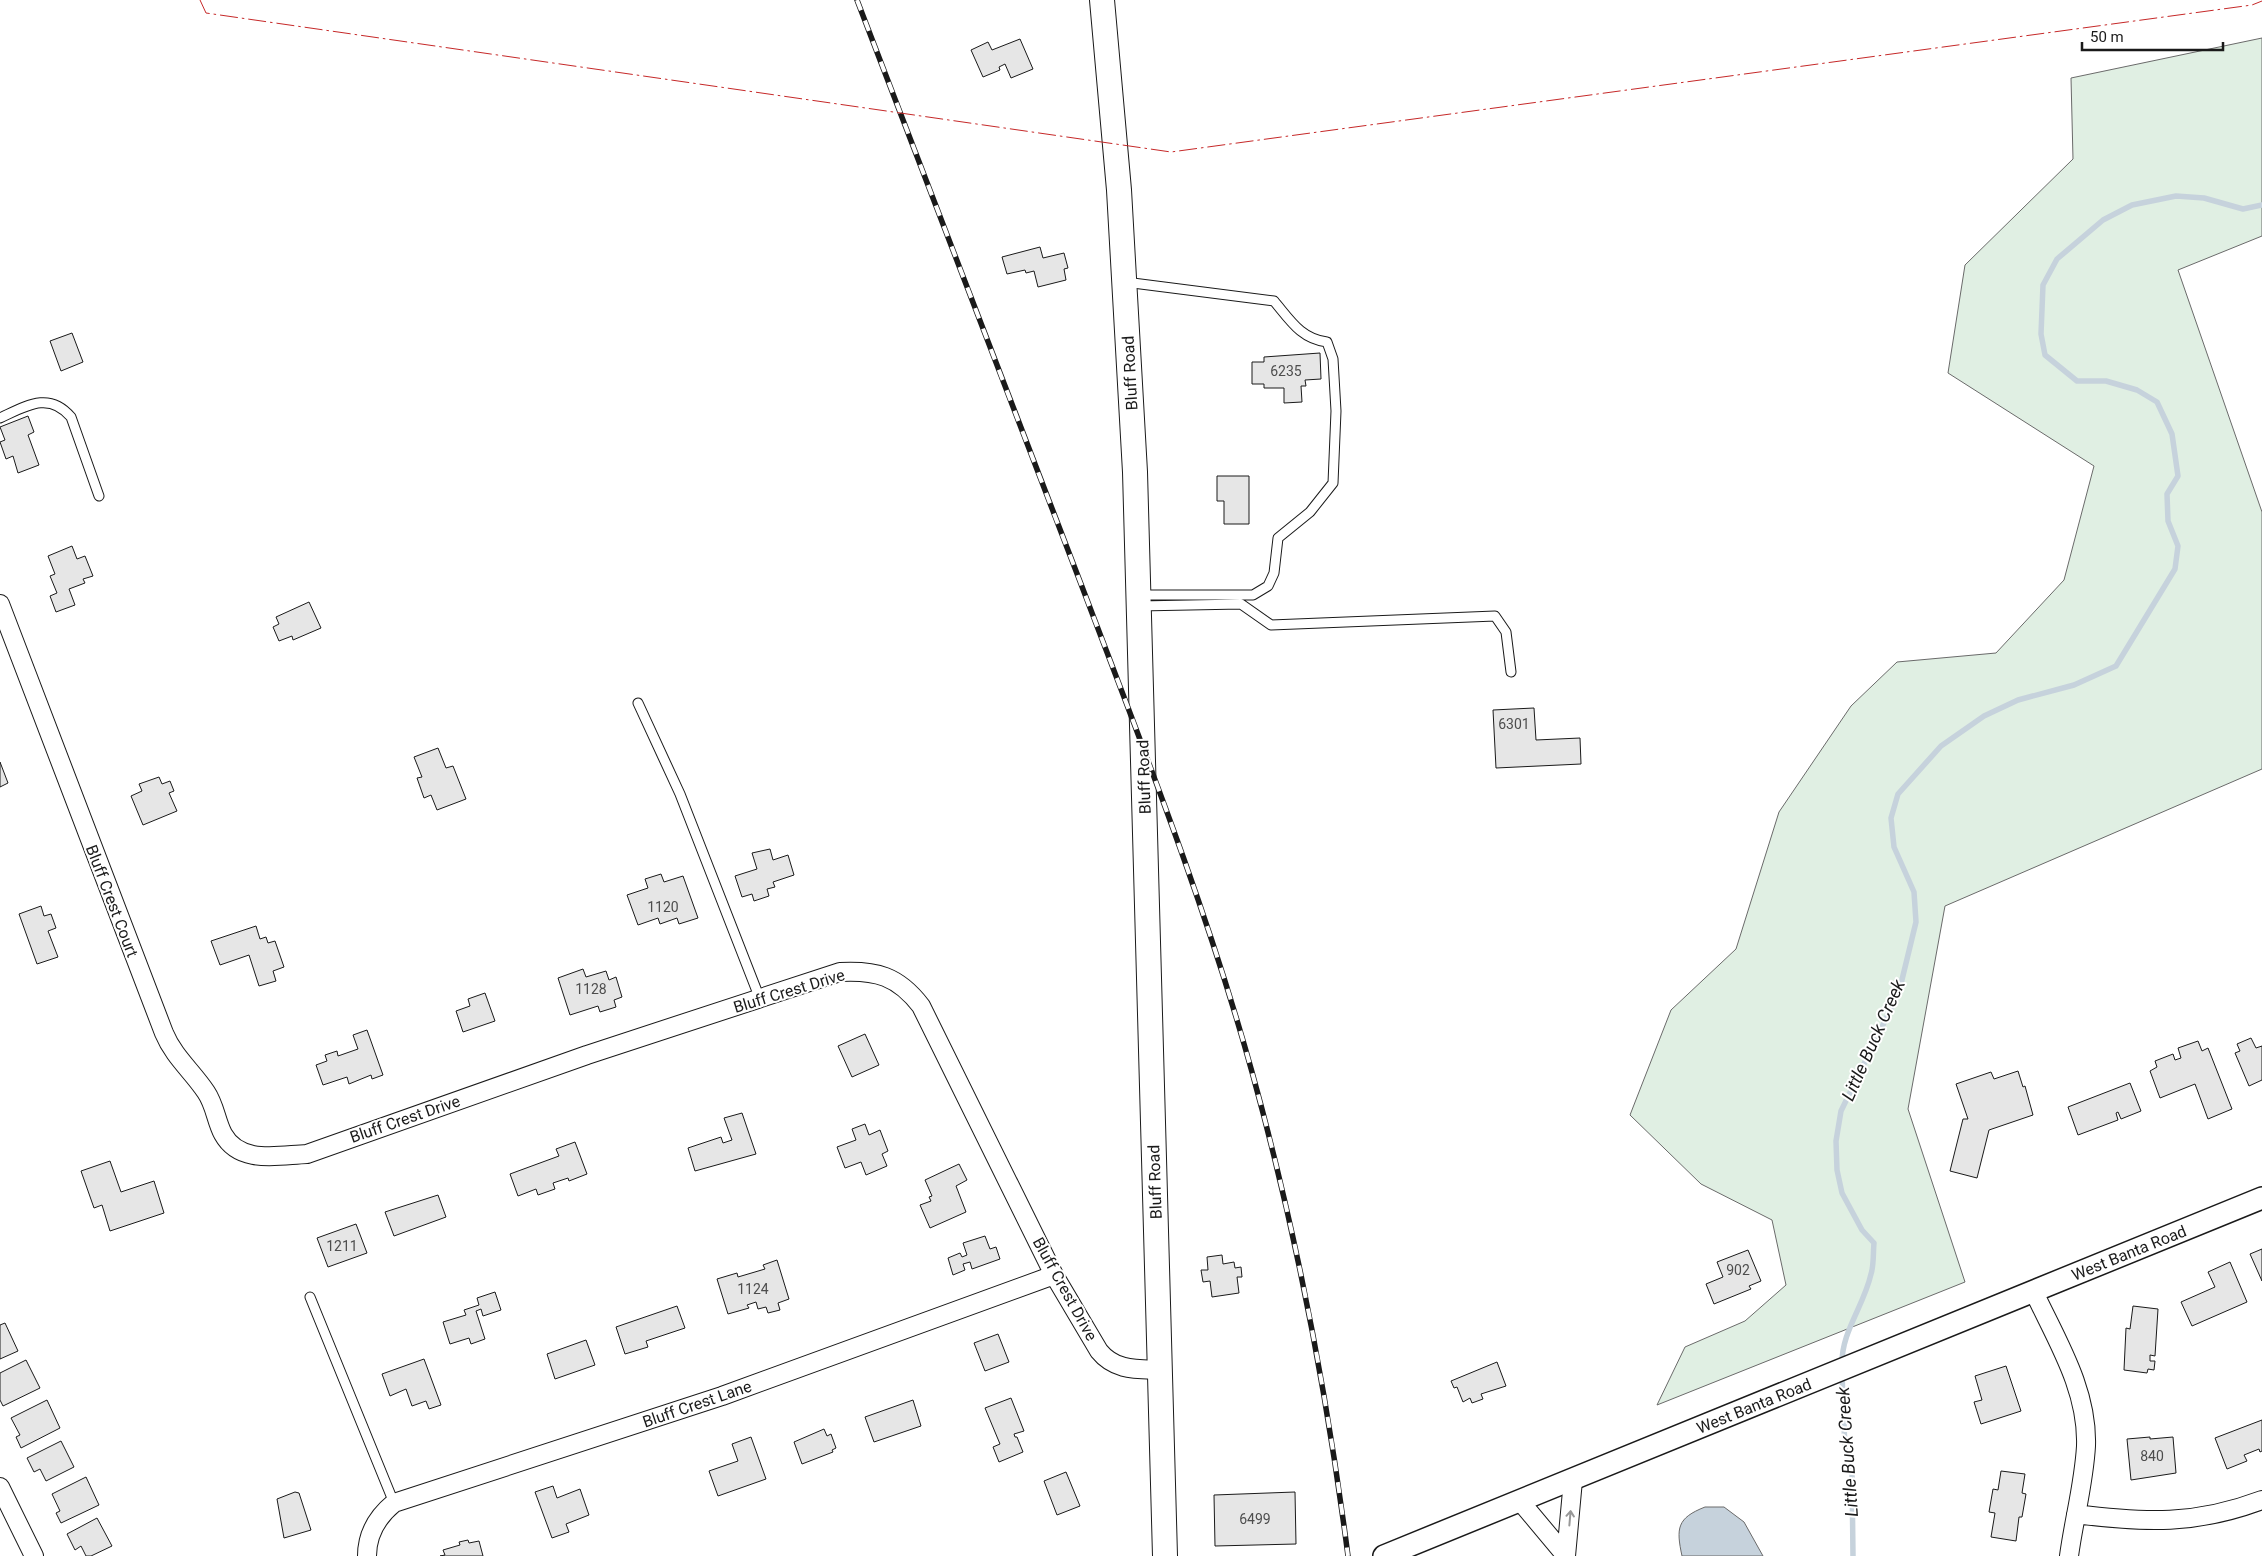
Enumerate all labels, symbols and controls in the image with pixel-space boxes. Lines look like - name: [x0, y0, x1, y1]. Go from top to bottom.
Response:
- scale bar: [2082, 20, 2223, 52]
- text: 50 m: [2090, 28, 2124, 46]
- street label: Bluff Road: [1119, 335, 1141, 411]
- house number: 6235: [1270, 363, 1302, 379]
- house number: 6301: [1498, 716, 1530, 732]
- street label: Bluff Road: [1133, 739, 1155, 815]
- street label: Bluff Crest Court: [82, 842, 142, 960]
- house number: 1120: [647, 899, 679, 915]
- street label: Bluff Crest Drive: [731, 965, 847, 1017]
- water label: Little Buck Creek: [1837, 975, 1910, 1104]
- house number: 1128: [575, 981, 607, 997]
- street label: Bluff Crest Drive: [347, 1091, 463, 1147]
- street label: Bluff Road: [1144, 1144, 1166, 1220]
- street label: West Banta Road: [2069, 1221, 2189, 1285]
- street label: Bluff Crest Drive: [1029, 1234, 1101, 1344]
- house number: 1211: [326, 1238, 358, 1254]
- house number: 902: [1726, 1262, 1750, 1278]
- house number: 1124: [737, 1281, 769, 1297]
- street label: West Banta Road: [1694, 1374, 1814, 1438]
- street label: Bluff Crest Lane: [640, 1376, 754, 1432]
- water label: Little Buck Creek: [1832, 1385, 1862, 1518]
- house number: 840: [2140, 1448, 2164, 1464]
- one-way arrow: [1565, 1510, 1574, 1526]
- house number: 6499: [1239, 1511, 1271, 1527]

